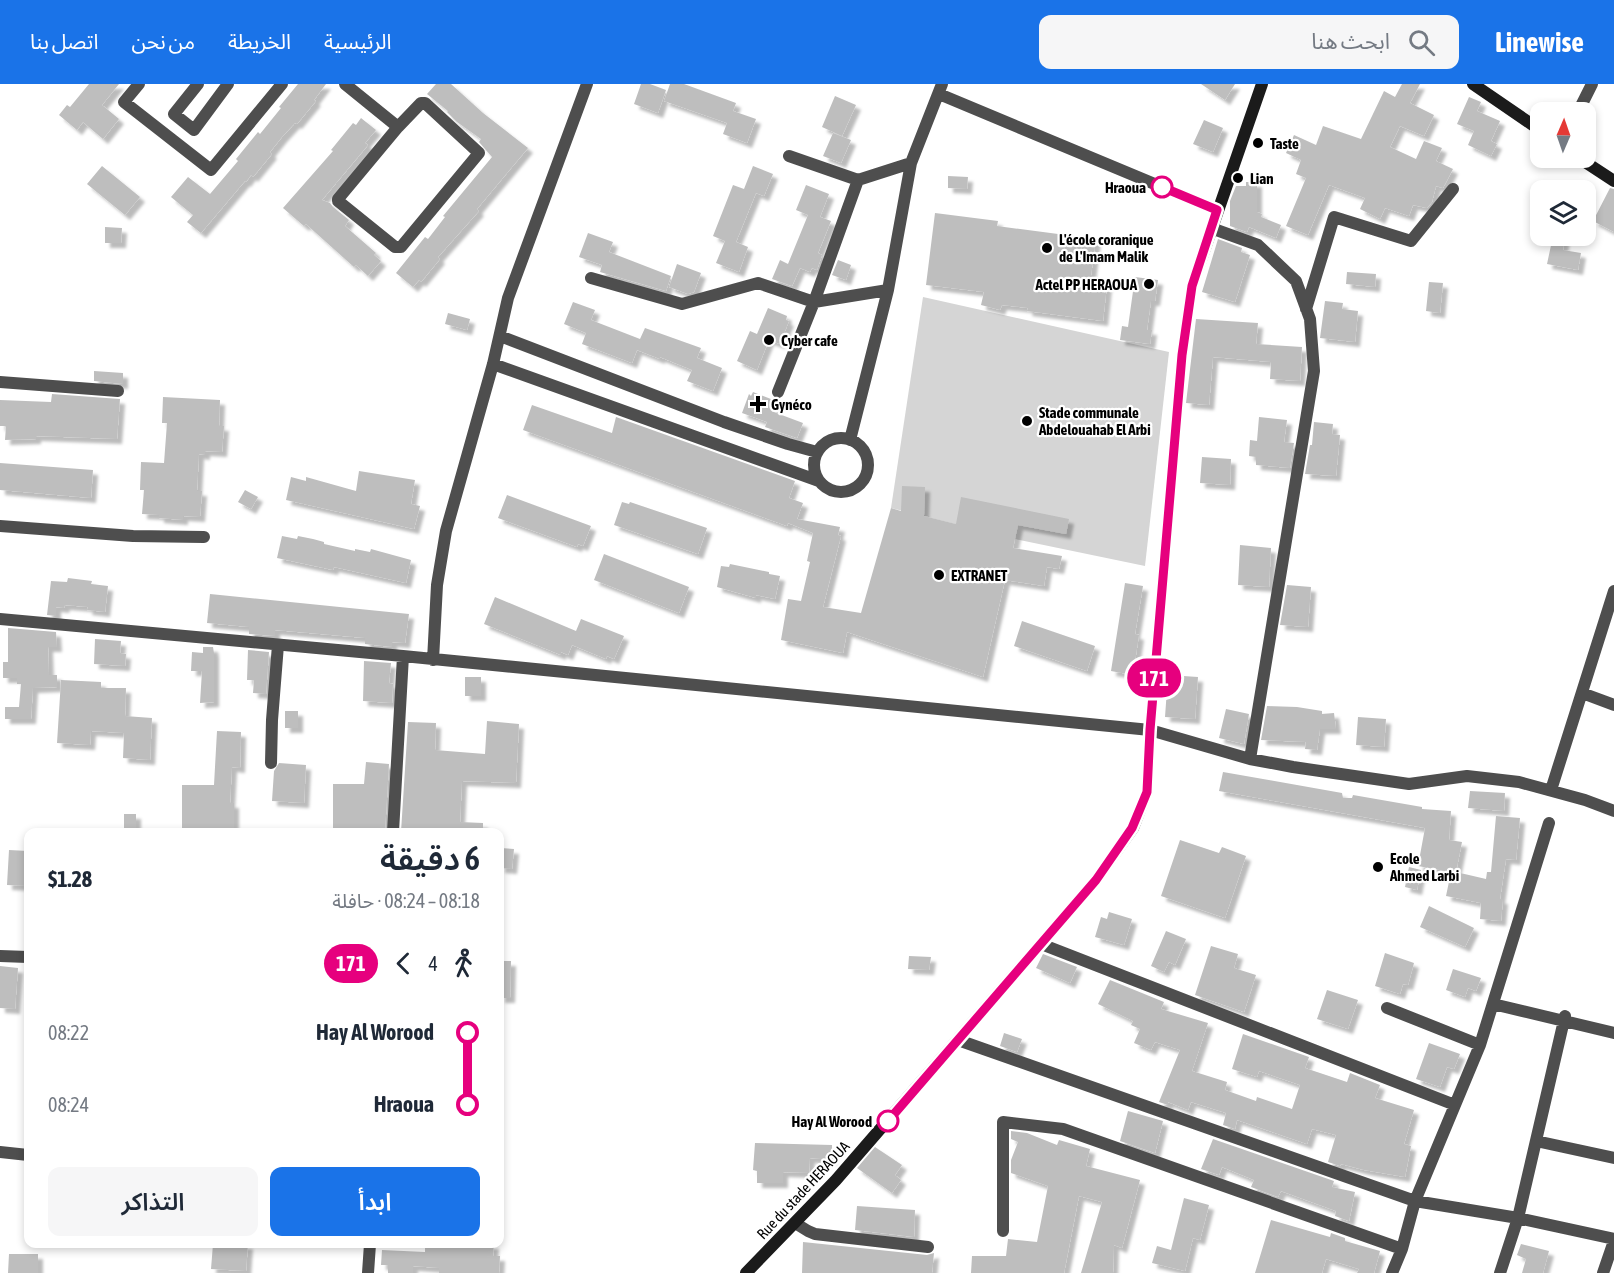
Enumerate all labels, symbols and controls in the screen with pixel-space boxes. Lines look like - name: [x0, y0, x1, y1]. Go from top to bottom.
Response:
- search box: [1039, 15, 1459, 69]
- icon: search: [1405, 26, 1438, 59]
- text: Linewise: [1495, 26, 1584, 58]
- text: ابحث هنا: [1311, 28, 1390, 54]
- text: اتصل بنا: [30, 29, 98, 53]
- text: من نحن: [131, 29, 195, 53]
- text: الخريطة: [228, 29, 291, 53]
- text: الرئيسية: [324, 29, 391, 53]
- north arrow: [1530, 102, 1596, 168]
- map controls: [1530, 102, 1596, 246]
- place label: Taste: [1270, 135, 1299, 152]
- marker: Taste: [1251, 136, 1265, 150]
- place label: Lian: [1250, 170, 1274, 187]
- marker: Lian: [1231, 171, 1245, 185]
- marker: Hraoua: [1151, 176, 1173, 198]
- place label: Hraoua: [1105, 179, 1146, 196]
- button: layers: [1530, 180, 1596, 246]
- place label: L'école coranique de L'Imam Malik: [1059, 231, 1154, 265]
- marker: L'école coranique de L'Imam Malik: [1040, 241, 1054, 255]
- place label: Actel PP HERAOUA: [1034, 276, 1138, 293]
- marker: Actel PP HERAOUA: [1142, 277, 1156, 291]
- place label: Cyber cafe: [781, 332, 838, 349]
- marker: Cyber cafe: [762, 333, 776, 347]
- marker: Gynéco: [749, 395, 767, 413]
- place label: Gynéco: [771, 396, 812, 413]
- place label: Stade communale Abdelouahab El Arbi: [1038, 404, 1151, 438]
- marker: Stade communale Abdelouahab El Arbi: [1020, 414, 1034, 428]
- place label: EXTRANET: [951, 567, 1008, 584]
- marker: EXTRANET: [932, 568, 946, 582]
- line badge: 171: [1120, 658, 1188, 698]
- text: 171: [1139, 666, 1169, 690]
- text: 6 دقيقة: [380, 839, 480, 877]
- place label: Ecole Ahmed Larbi: [1389, 850, 1459, 884]
- marker: Ecole Ahmed Larbi: [1371, 860, 1385, 874]
- text: $1.28: [48, 866, 92, 892]
- text: 08:18 – 08:24 · حافلة: [332, 889, 480, 912]
- icon: back: [387, 947, 420, 980]
- icon: walk: [447, 947, 480, 980]
- text: 171: [336, 951, 366, 975]
- text: 4: [429, 952, 438, 975]
- text: Hay Al Worood: [316, 1019, 434, 1045]
- text: 08:22: [48, 1021, 89, 1044]
- text: Hraoua: [374, 1091, 434, 1117]
- text: 08:24: [48, 1093, 89, 1116]
- marker: Hay Al Worood: [877, 1110, 899, 1132]
- place label: Hay Al Worood: [792, 1113, 872, 1130]
- street label: Rue du stade HERAOUA: [753, 1137, 853, 1242]
- button: التذاكر: [48, 1167, 258, 1236]
- button: ابدأ: [270, 1167, 480, 1236]

